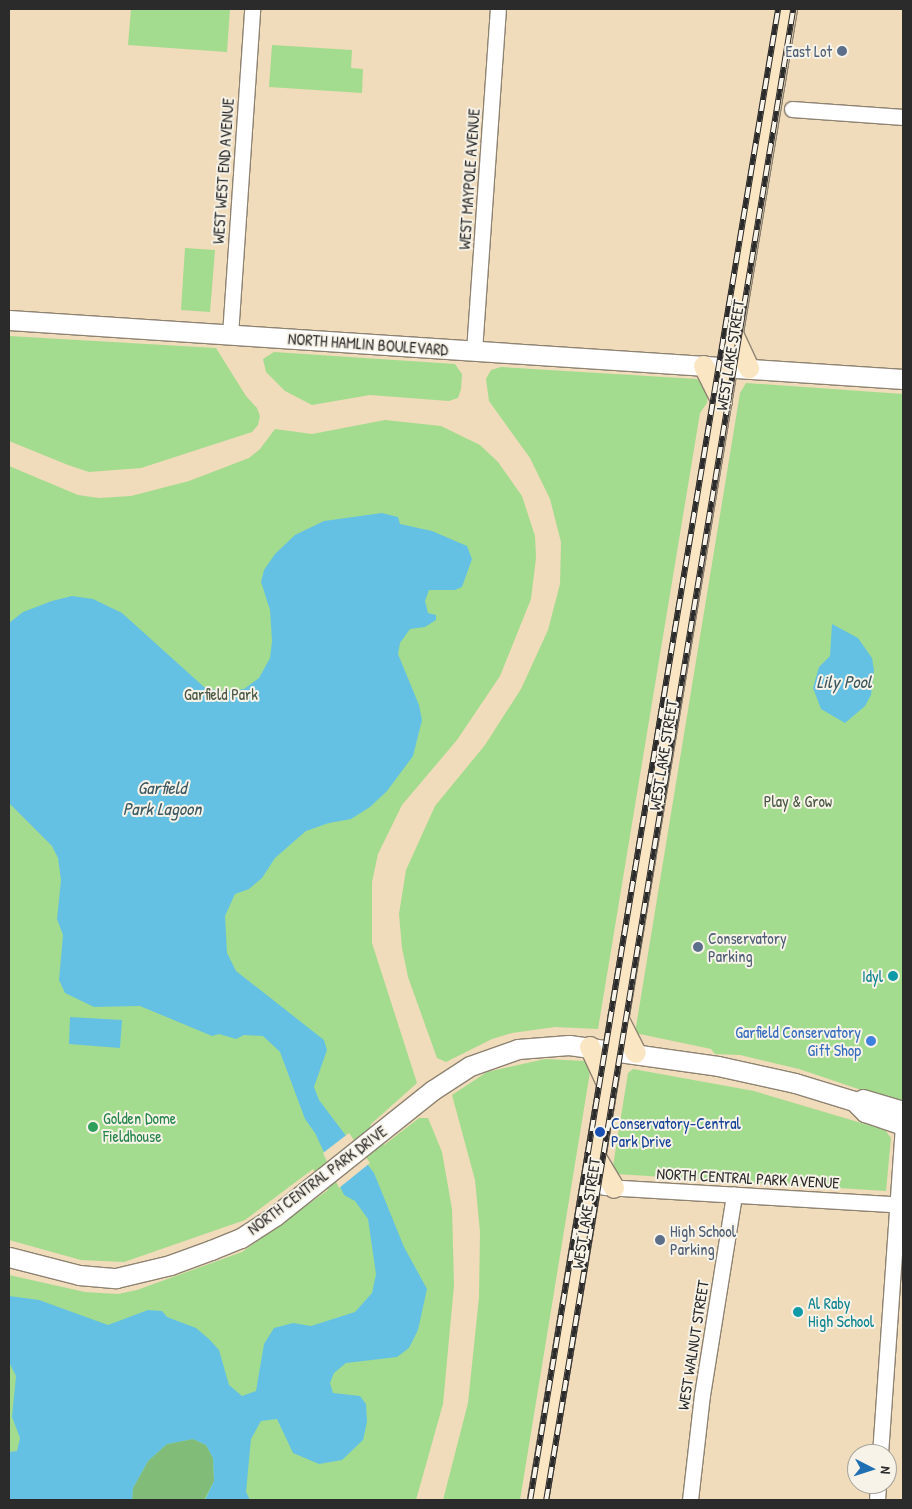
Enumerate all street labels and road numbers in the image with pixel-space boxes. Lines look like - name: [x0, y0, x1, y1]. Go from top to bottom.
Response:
- street label: WEST WEST END AVENUE: [208, 98, 238, 244]
- street label: WEST MAYPOLE AVENUE: [454, 108, 484, 250]
- street label: WEST LAKE STREET: [712, 298, 748, 412]
- street label: NORTH HAMLIN BOULEVARD: [287, 329, 449, 359]
- street label: WEST LAKE STREET: [645, 698, 681, 812]
- street label: NORTH CENTRAL PARK DRIVE: [244, 1121, 390, 1239]
- street label: WEST LAKE STREET: [568, 1156, 604, 1270]
- street label: NORTH CENTRAL PARK AVENUE: [656, 1164, 840, 1192]
- street label: WEST WALNUT STREET: [673, 1279, 713, 1411]

